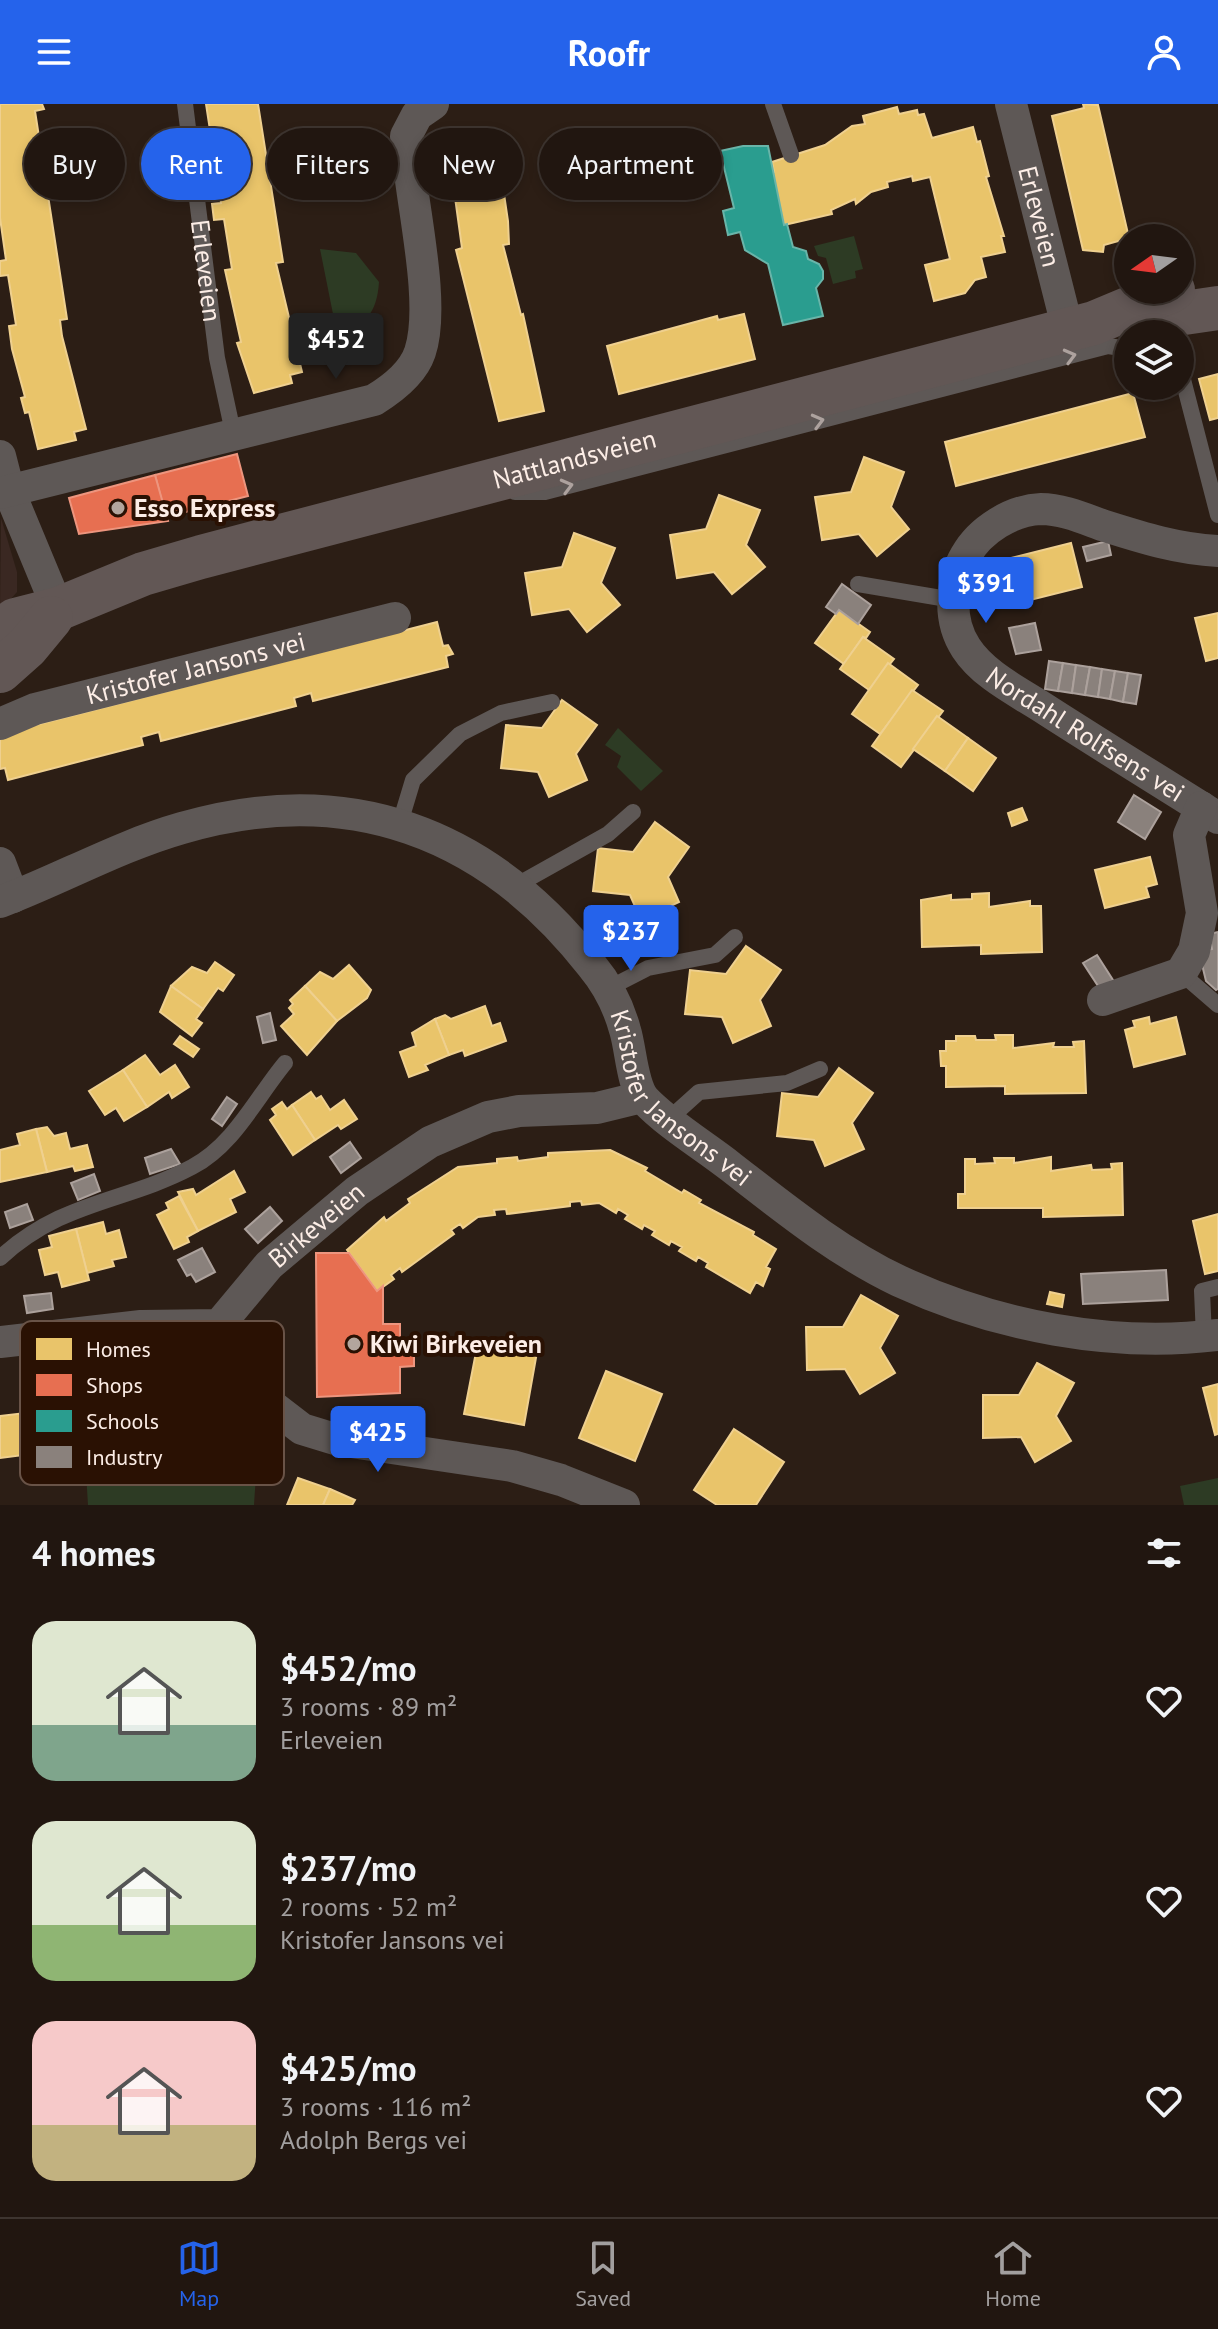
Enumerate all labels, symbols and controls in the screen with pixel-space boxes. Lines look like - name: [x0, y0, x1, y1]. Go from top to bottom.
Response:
- text: Roofr: [568, 29, 650, 76]
- icon: menu: [32, 30, 76, 74]
- icon: person: [1142, 30, 1186, 74]
- chip: Buy: [24, 128, 125, 200]
- chip: Rent: [141, 128, 251, 200]
- chip: Filters: [267, 128, 398, 200]
- chip: New: [414, 128, 523, 200]
- chip: Apartment: [539, 128, 722, 200]
- street label: Erleveien: [1011, 162, 1068, 270]
- street label: Erleveien: [184, 218, 229, 324]
- north arrow: [1114, 224, 1194, 304]
- map controls: [1114, 224, 1194, 400]
- pin: $452: [289, 313, 383, 381]
- button: layers: [1114, 320, 1194, 400]
- text: $452: [307, 322, 365, 355]
- one-way arrow: [1063, 348, 1077, 365]
- one-way arrow: [811, 413, 825, 430]
- street label: Nattlandsveien: [489, 421, 660, 496]
- one-way arrow: [559, 479, 573, 496]
- place label: Esso Express: [134, 491, 276, 524]
- marker: Esso Express: [109, 499, 127, 517]
- pin: $391: [939, 557, 1033, 625]
- text: $391: [957, 566, 1015, 599]
- street label: Kristofer Jansons vei: [83, 624, 309, 711]
- street label: Nordahl Rolfsens vei: [980, 659, 1191, 809]
- pin: $237: [584, 905, 678, 973]
- text: $237: [602, 914, 660, 947]
- street label: Kristofer Jansons vei: [604, 1005, 759, 1193]
- street label: Birkeveien: [261, 1175, 371, 1275]
- legend: [20, 1321, 284, 1485]
- place label: Kiwi Birkeveien: [370, 1327, 542, 1360]
- text: Homes: [86, 1335, 151, 1363]
- marker: Kiwi Birkeveien: [345, 1335, 363, 1353]
- text: Shops: [86, 1371, 143, 1399]
- pin: $425: [331, 1406, 425, 1474]
- text: Schools: [86, 1407, 159, 1435]
- text: $425: [349, 1415, 407, 1448]
- text: Industry: [86, 1443, 163, 1471]
- text: 4 homes: [32, 1531, 156, 1575]
- icon: filters: [1142, 1531, 1186, 1575]
- text: $452/mo: [280, 1646, 417, 1690]
- icon: home: [96, 1653, 192, 1749]
- icon: heart: [1142, 1679, 1186, 1723]
- text: 3 rooms · 89 m²: [280, 1690, 457, 1723]
- text: Erleveien: [280, 1723, 383, 1756]
- text: $237/mo: [280, 1846, 417, 1890]
- icon: home: [96, 1853, 192, 1949]
- icon: heart: [1142, 1879, 1186, 1923]
- text: 2 rooms · 52 m²: [280, 1890, 457, 1923]
- text: Kristofer Jansons vei: [280, 1923, 505, 1956]
- text: $425/mo: [280, 2046, 417, 2090]
- icon: home: [96, 2053, 192, 2149]
- icon: heart: [1142, 2079, 1186, 2123]
- text: 3 rooms · 116 m²: [280, 2090, 472, 2123]
- text: Adolph Bergs vei: [280, 2123, 467, 2156]
- tab: Map: [177, 2236, 221, 2312]
- tab: Saved: [575, 2236, 631, 2312]
- tab: Home: [985, 2236, 1041, 2312]

